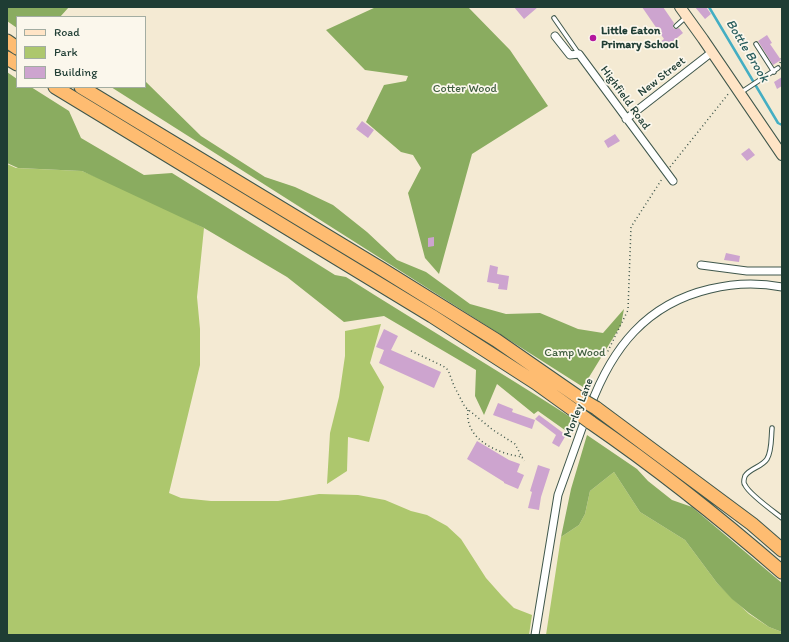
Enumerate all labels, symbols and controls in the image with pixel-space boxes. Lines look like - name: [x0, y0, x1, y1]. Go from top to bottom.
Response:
- legend: [16, 16, 146, 88]
- water label: Bottle Brook: [722, 17, 772, 85]
- place label: Little Eaton Primary School: [601, 24, 678, 52]
- text: Road: [54, 25, 80, 39]
- marker: Little Eaton Primary School: [588, 33, 598, 43]
- text: Park: [54, 45, 78, 59]
- street label: New Street: [635, 54, 689, 100]
- street label: Highfield Road: [597, 63, 653, 133]
- text: Building: [54, 65, 97, 79]
- park label: Cotter Wood: [433, 82, 497, 96]
- park label: Camp Wood: [544, 346, 606, 360]
- street label: Morley Lane: [561, 376, 597, 440]

